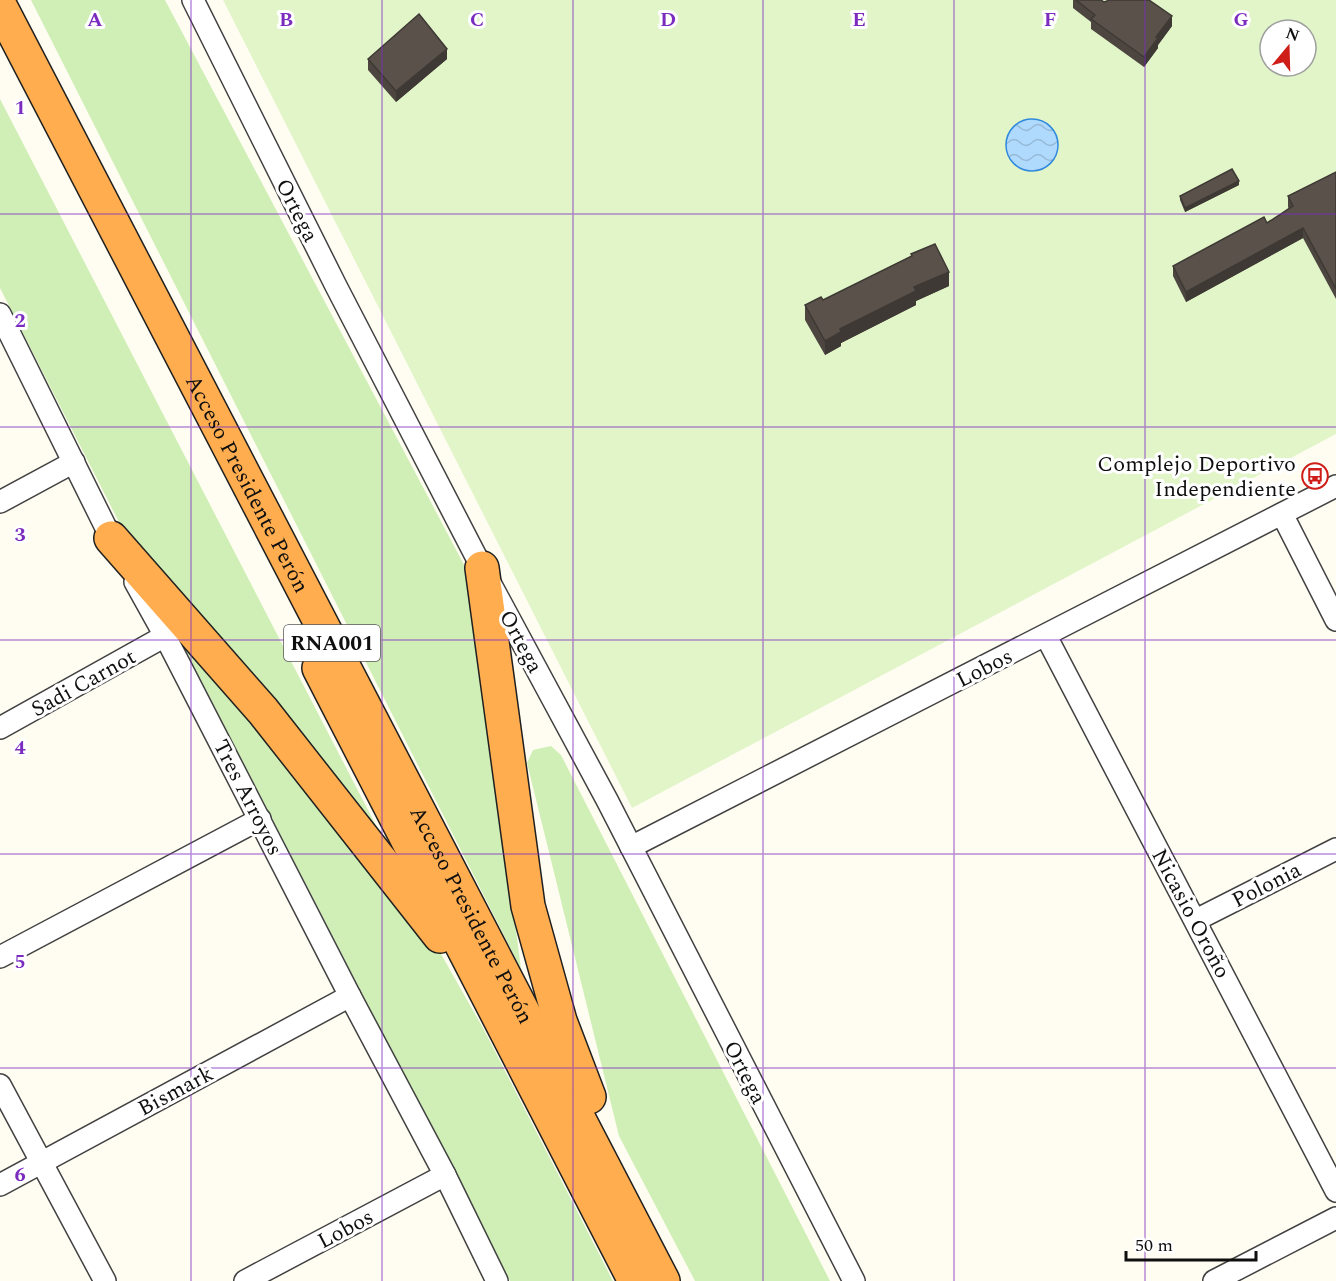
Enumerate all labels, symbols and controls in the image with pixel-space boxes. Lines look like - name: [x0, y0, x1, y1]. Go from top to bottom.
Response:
- text: A: [87, 5, 103, 35]
- text: B: [279, 5, 293, 35]
- text: C: [470, 5, 484, 35]
- text: D: [660, 5, 676, 35]
- text: E: [852, 5, 866, 35]
- text: F: [1044, 5, 1056, 35]
- text: G: [1233, 5, 1249, 35]
- north arrow: [1258, 18, 1318, 78]
- text: N: [1282, 21, 1303, 48]
- text: 1: [14, 93, 26, 123]
- street label: Ortega: [267, 173, 327, 248]
- text: 2: [14, 306, 26, 336]
- street label: Acceso Presidente Perón: [176, 369, 317, 599]
- place label: Complejo Deportivo Independiente: [1097, 448, 1296, 506]
- bus stop icon: Complejo Deportivo Independiente: [1300, 461, 1330, 491]
- text: 3: [14, 520, 26, 550]
- street label: Ortega: [490, 604, 551, 679]
- road number: RNA001: [284, 625, 380, 661]
- street label: Lobos: [951, 640, 1019, 697]
- street label: Sadi Carnot: [25, 641, 142, 726]
- text: 4: [14, 733, 26, 763]
- street label: Tres Arroyos: [204, 734, 291, 861]
- street label: Acceso Presidente Perón: [401, 800, 542, 1030]
- street label: Nicasio Oroño: [1143, 843, 1239, 984]
- street label: Polonia: [1226, 854, 1307, 917]
- text: 5: [14, 947, 26, 977]
- street label: Ortega: [715, 1035, 775, 1110]
- street label: Bismark: [132, 1058, 219, 1125]
- text: 6: [14, 1160, 26, 1190]
- street label: Lobos: [312, 1201, 380, 1258]
- scale bar: [1126, 1224, 1256, 1262]
- text: 50 m: [1135, 1232, 1173, 1259]

